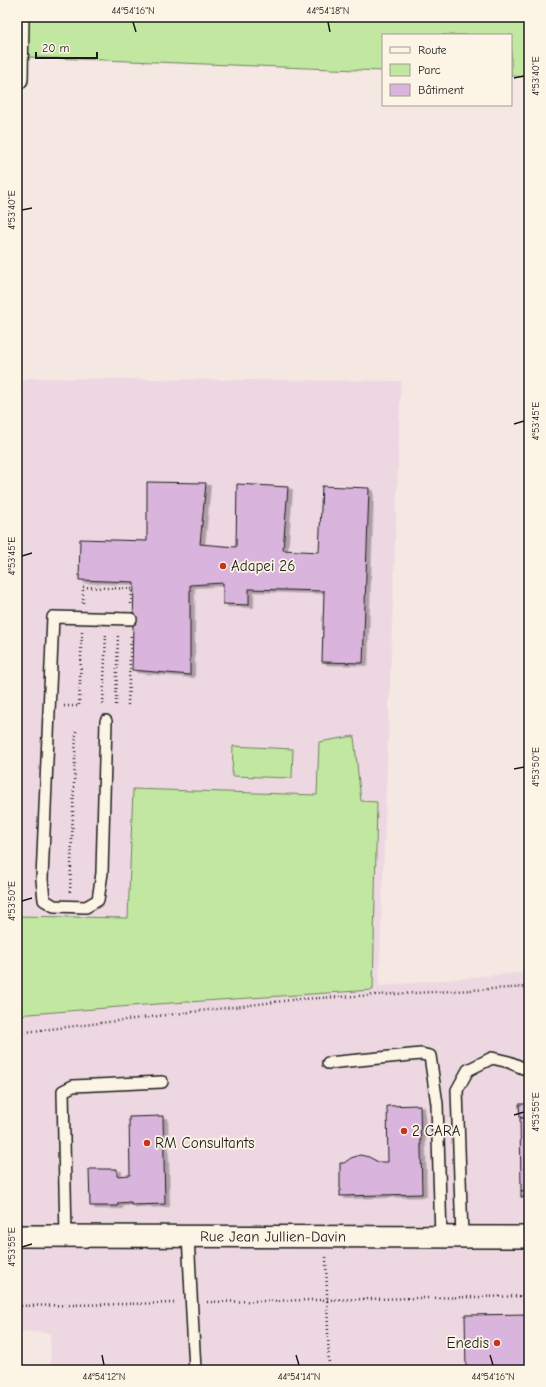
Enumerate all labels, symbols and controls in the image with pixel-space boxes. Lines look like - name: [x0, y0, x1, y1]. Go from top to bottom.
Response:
- text: 44°54'16"N: [111, 5, 155, 17]
- text: 44°54'18"N: [307, 5, 349, 17]
- scale bar: [36, 34, 97, 60]
- legend: [382, 34, 512, 106]
- text: 20 m: [42, 41, 70, 55]
- text: Route: [418, 43, 447, 57]
- text: 4°53'40"E: [530, 56, 542, 96]
- text: Parc: [418, 63, 441, 77]
- text: Bâtiment: [418, 83, 464, 97]
- text: 4°53'40"E: [6, 190, 18, 230]
- text: 4°53'45"E: [530, 402, 542, 440]
- text: 4°53'45"E: [6, 537, 18, 575]
- place label: Adapei 26: [231, 557, 295, 575]
- marker: Adapei 26: [218, 561, 228, 571]
- text: 4°53'50"E: [530, 747, 542, 787]
- text: 4°53'50"E: [6, 881, 18, 921]
- text: 4°53'55"E: [530, 1092, 542, 1132]
- place label: 2 CARA: [412, 1122, 461, 1140]
- marker: 2 CARA: [399, 1126, 409, 1136]
- place label: RM Consultants: [155, 1134, 255, 1152]
- marker: RM Consultants: [142, 1138, 152, 1148]
- text: 4°53'55"E: [6, 1227, 18, 1267]
- street label: Rue Jean Jullien-Davin: [200, 1227, 346, 1246]
- place label: Enedis: [447, 1334, 489, 1352]
- marker: Enedis: [492, 1338, 502, 1348]
- text: 44°54'12"N: [83, 1371, 125, 1383]
- text: 44°54'14"N: [278, 1371, 320, 1383]
- text: 44°54'16"N: [471, 1371, 515, 1383]

